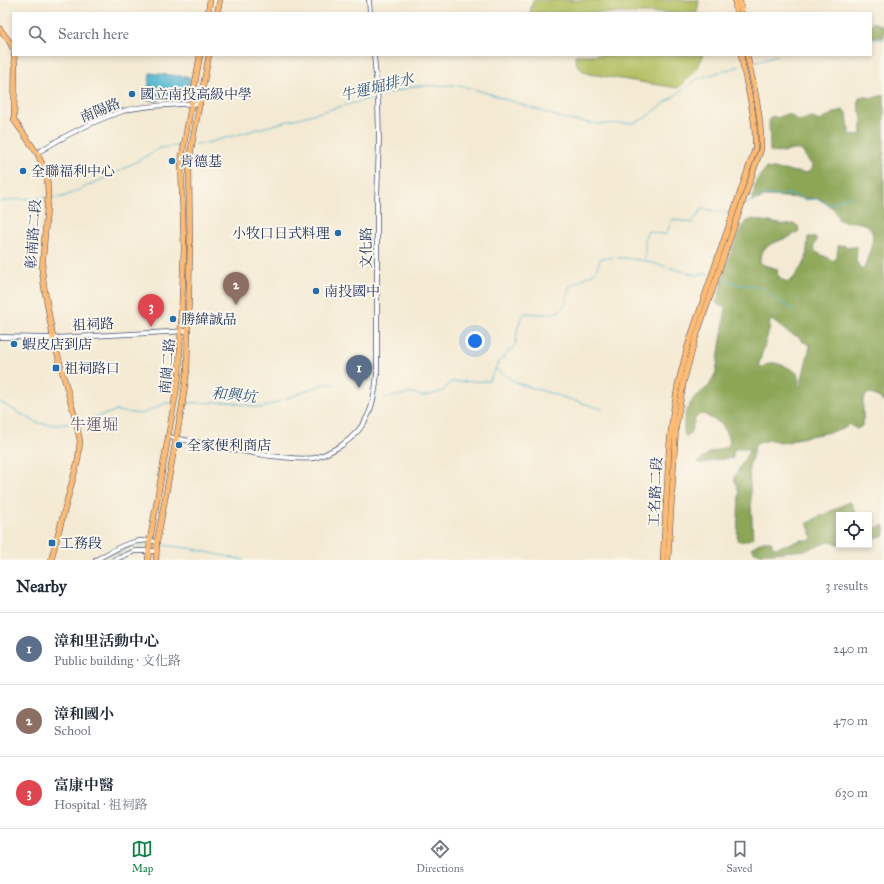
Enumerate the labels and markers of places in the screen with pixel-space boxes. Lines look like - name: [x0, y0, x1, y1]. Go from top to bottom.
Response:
- place label: 國立南投高級中學: [140, 86, 252, 103]
- marker: 國立南投高級中學: [127, 89, 137, 99]
- place label: 肯德基: [180, 153, 222, 170]
- marker: 肯德基: [167, 156, 177, 166]
- place label: 全聯福利中心: [31, 163, 115, 180]
- marker: 全聯福利中心: [18, 166, 28, 176]
- place label: 小牧口日式料理: [232, 225, 330, 242]
- marker: 小牧口日式料理: [333, 228, 343, 238]
- pin: 2: [223, 272, 249, 305]
- place label: 南投國中: [324, 283, 380, 300]
- marker: 南投國中: [311, 286, 321, 296]
- pin: 3: [138, 294, 164, 327]
- place label: 勝緯誠品: [181, 311, 237, 328]
- marker: 勝緯誠品: [168, 314, 178, 324]
- place label: 蝦皮店到店: [22, 336, 92, 353]
- marker: 蝦皮店到店: [9, 339, 19, 349]
- pin: 1: [346, 355, 372, 388]
- place label: 祖祠路口: [64, 360, 120, 377]
- marker: 祖祠路口: [51, 363, 61, 373]
- place label: 全家便利商店: [187, 437, 271, 454]
- marker: 全家便利商店: [174, 440, 184, 450]
- place label: 工務段: [60, 535, 102, 552]
- marker: 工務段: [47, 538, 57, 548]

